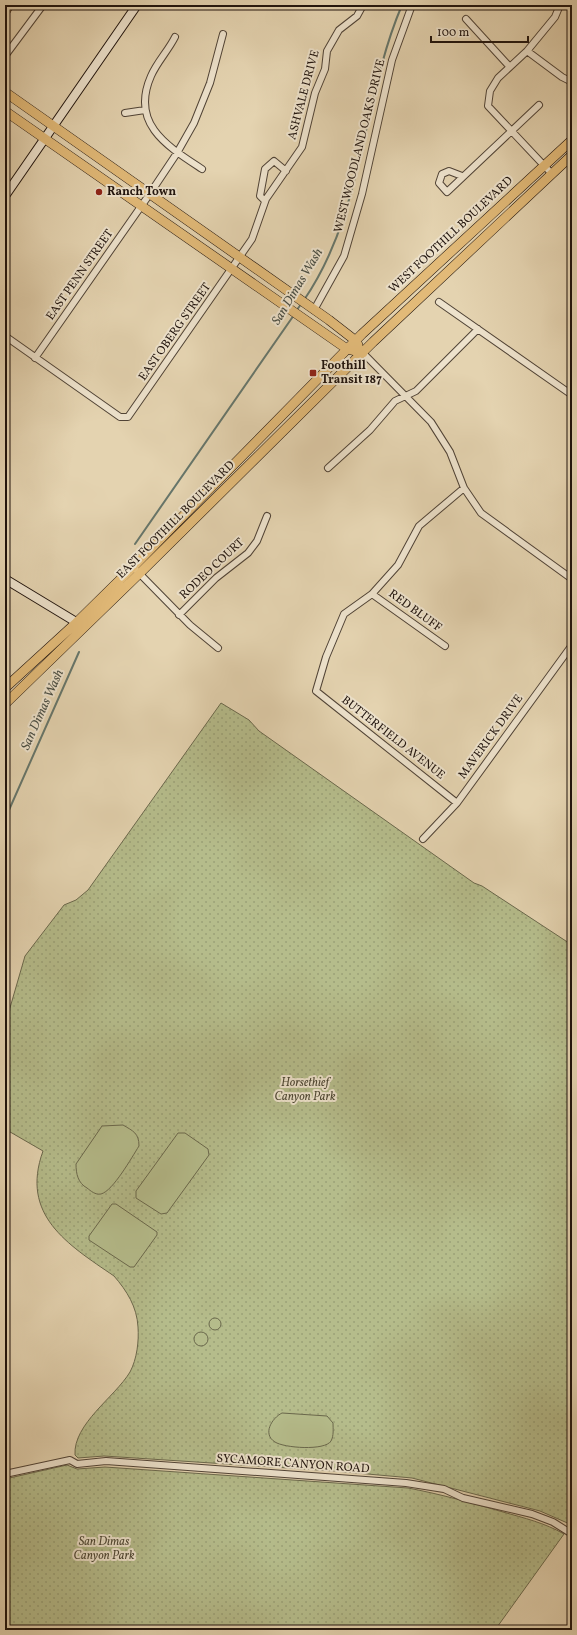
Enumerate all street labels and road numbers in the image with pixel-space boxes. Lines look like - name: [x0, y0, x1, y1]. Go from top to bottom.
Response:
- street label: ASHVALE DRIVE: [284, 48, 324, 142]
- street label: WEST WOODLAND OAKS DRIVE: [331, 58, 389, 234]
- street label: WEST FOOTHILL BOULEVARD: [385, 173, 517, 297]
- street label: EAST PENN STREET: [43, 226, 117, 324]
- street label: EAST OBERG STREET: [135, 280, 215, 384]
- street label: EAST FOOTHILL BOULEVARD: [113, 457, 239, 583]
- street label: RODEO COURT: [176, 535, 248, 603]
- street label: RED BLUFF: [385, 586, 445, 636]
- street label: MAVERICK DRIVE: [455, 692, 527, 782]
- street label: BUTTERFIELD AVENUE: [338, 693, 448, 783]
- street label: SYCAMORE CANYON ROAD: [216, 1451, 370, 1477]

